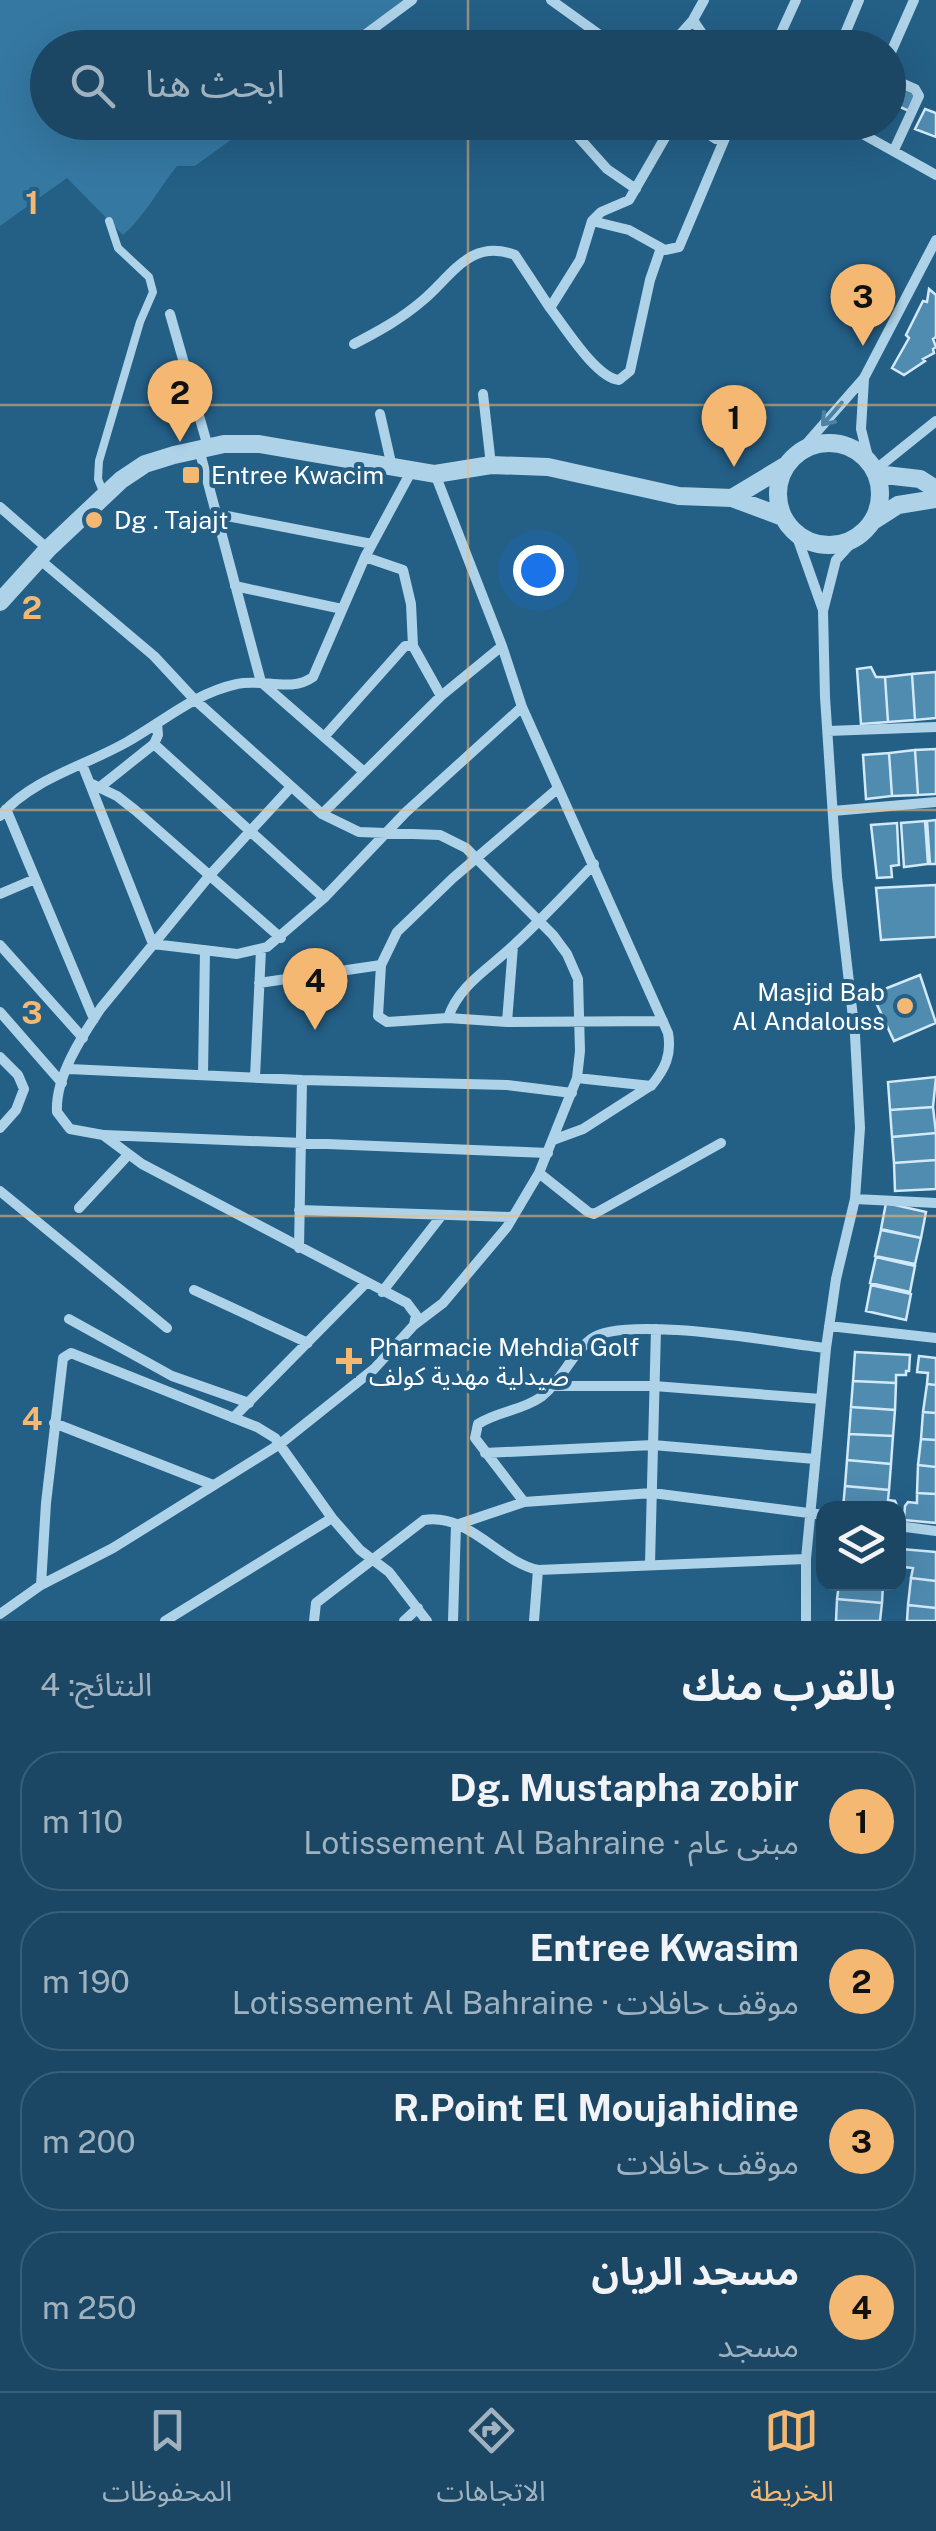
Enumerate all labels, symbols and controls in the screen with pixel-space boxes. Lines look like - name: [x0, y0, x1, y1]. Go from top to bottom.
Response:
- search box: [30, 30, 906, 140]
- icon: search: [65, 58, 120, 113]
- text: ابحث هنا: [145, 61, 285, 106]
- text: 1: [25, 184, 39, 221]
- pin: 3: [830, 264, 896, 346]
- pin: 2: [148, 360, 212, 442]
- pin: 1: [702, 384, 766, 467]
- one-way arrow: [821, 401, 844, 426]
- place label: Entree Kwacim: [211, 460, 384, 490]
- marker: Entree Kwacim: [180, 464, 202, 486]
- place label: Dg . Tajajt: [114, 505, 228, 535]
- marker: Dg . Tajajt: [83, 509, 105, 531]
- your location: [513, 545, 564, 596]
- text: 2: [22, 589, 42, 626]
- pin: 4: [282, 948, 348, 1030]
- place label: Masjid Bab Al Andalouss: [732, 977, 885, 1036]
- text: 3: [21, 994, 43, 1031]
- marker: Masjid Bab Al Andalouss: [894, 995, 916, 1017]
- place label: Pharmacie Mehdia Golf صيدلية مهدية كولف: [369, 1332, 639, 1391]
- marker: Pharmacie Mehdia Golf صيدلية مهدية كولف: [338, 1350, 360, 1372]
- text: 4: [22, 1400, 43, 1437]
- map controls: [816, 1501, 906, 1591]
- button: layers: [816, 1501, 906, 1591]
- text: بالقرب منك: [682, 1660, 896, 1709]
- text: النتائج: 4: [40, 1666, 152, 1703]
- text: Dg. Mustapha zobir: [449, 1765, 799, 1810]
- text: 110 m: [42, 1803, 123, 1840]
- text: 1: [855, 1803, 868, 1840]
- text: مبنى عام · Lotissement Al Bahraine: [303, 1824, 799, 1861]
- text: Entree Kwasim: [529, 1925, 799, 1970]
- text: 190 m: [42, 1963, 130, 2000]
- text: 2: [851, 1963, 872, 2000]
- text: موقف حافلات · Lotissement Al Bahraine: [232, 1984, 799, 2021]
- text: R.Point El Moujahidine: [393, 2085, 799, 2130]
- text: 200 m: [42, 2123, 136, 2160]
- text: 3: [851, 2123, 872, 2160]
- text: موقف حافلات: [616, 2144, 799, 2181]
- text: مسجد الريان: [592, 2249, 799, 2294]
- text: 250 m: [42, 2289, 137, 2326]
- text: 4: [851, 2289, 872, 2326]
- text: مسجد: [718, 2327, 799, 2364]
- tab: المحفوظات: [102, 2403, 232, 2522]
- tab: الاتجاهات: [436, 2403, 546, 2522]
- tab: الخريطة: [750, 2403, 834, 2522]

